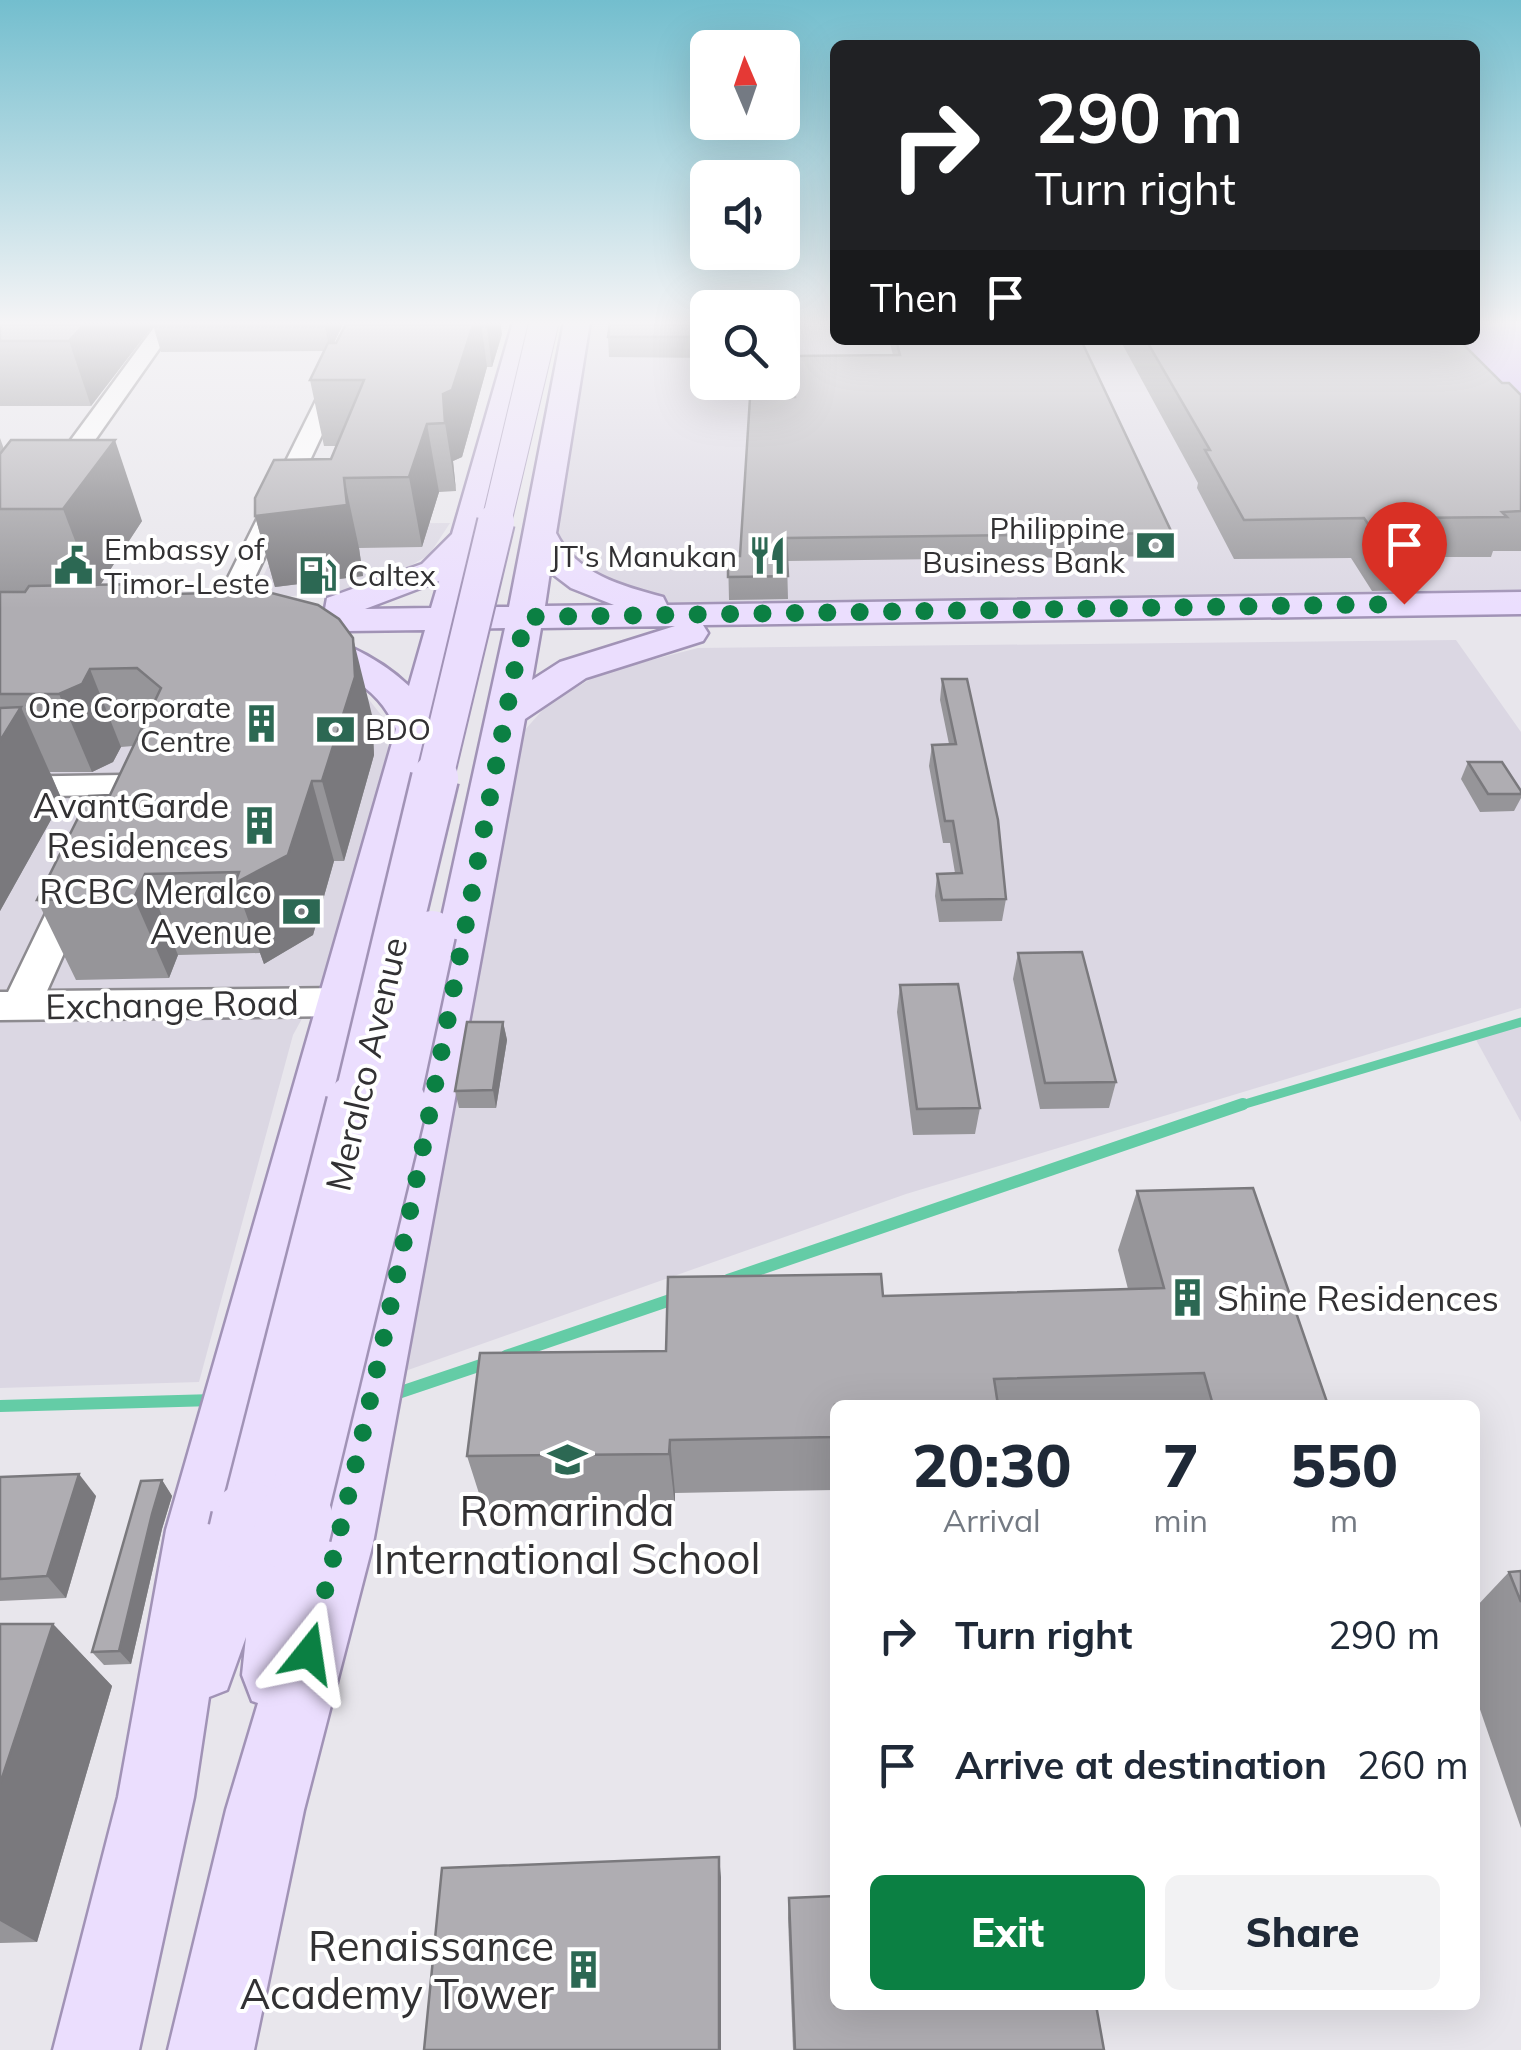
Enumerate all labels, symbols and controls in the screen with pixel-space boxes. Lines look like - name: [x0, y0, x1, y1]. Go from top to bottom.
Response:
- north arrow: [690, 30, 800, 140]
- map controls: [690, 30, 800, 400]
- text: 290 m: [1035, 73, 1243, 161]
- icon: right: [870, 80, 1000, 210]
- button: sound: [690, 160, 800, 270]
- text: Turn right: [1035, 160, 1236, 216]
- icon: arrive: [978, 270, 1033, 325]
- text: Then: [870, 274, 958, 322]
- button: search: [690, 290, 800, 400]
- pin: [1362, 502, 1447, 605]
- place label: Philippine Business Bank: [922, 509, 1126, 581]
- icon: arrive: [1377, 517, 1432, 572]
- bank icon: Philippine Business Bank: [1134, 524, 1176, 566]
- place label: Embassy of Timor-Leste: [104, 530, 270, 602]
- restaurant icon: JT's Manukan: [746, 535, 788, 577]
- place label: JT's Manukan: [550, 537, 737, 575]
- public building icon: Embassy of Timor-Leste: [53, 545, 95, 587]
- fuel station icon: Caltex: [297, 554, 339, 596]
- place label: Caltex: [348, 556, 436, 594]
- place label: One Corporate Centre: [28, 688, 231, 760]
- building icon: One Corporate Centre: [240, 703, 282, 745]
- bank icon: BDO: [314, 708, 356, 750]
- place label: BDO: [365, 710, 431, 748]
- place label: AvantGarde Residences: [33, 783, 229, 867]
- building icon: AvantGarde Residences: [238, 804, 280, 846]
- place label: RCBC Meralco Avenue: [39, 869, 272, 953]
- bank icon: RCBC Meralco Avenue: [281, 890, 323, 932]
- street label: Meralco Avenue: [315, 933, 417, 1195]
- street label: Exchange Road: [45, 980, 299, 1028]
- place label: Shine Residences: [1217, 1276, 1499, 1320]
- building icon: Shine Residences: [1166, 1277, 1208, 1319]
- text: 20:30: [912, 1427, 1072, 1502]
- text: 7: [1163, 1427, 1199, 1502]
- text: 550: [1290, 1427, 1398, 1502]
- school or university icon: Romarinda International School: [546, 1438, 588, 1480]
- place label: Romarinda International School: [374, 1484, 760, 1585]
- text: Arrival: [943, 1500, 1041, 1540]
- text: min: [1154, 1500, 1208, 1540]
- text: m: [1330, 1500, 1358, 1540]
- position arrow: [257, 1601, 361, 1705]
- icon: right: [870, 1608, 925, 1663]
- text: Turn right: [955, 1611, 1132, 1659]
- text: 290 m: [1328, 1611, 1440, 1659]
- icon: arrive: [870, 1738, 925, 1793]
- text: Arrive at destination: [955, 1741, 1327, 1789]
- text: 260 m: [1357, 1741, 1469, 1789]
- button: Exit: [870, 1875, 1145, 1990]
- button: Share: [1165, 1875, 1440, 1990]
- place label: Renaissance Academy Tower: [239, 1919, 555, 2020]
- building icon: Renaissance Academy Tower: [563, 1948, 605, 1990]

